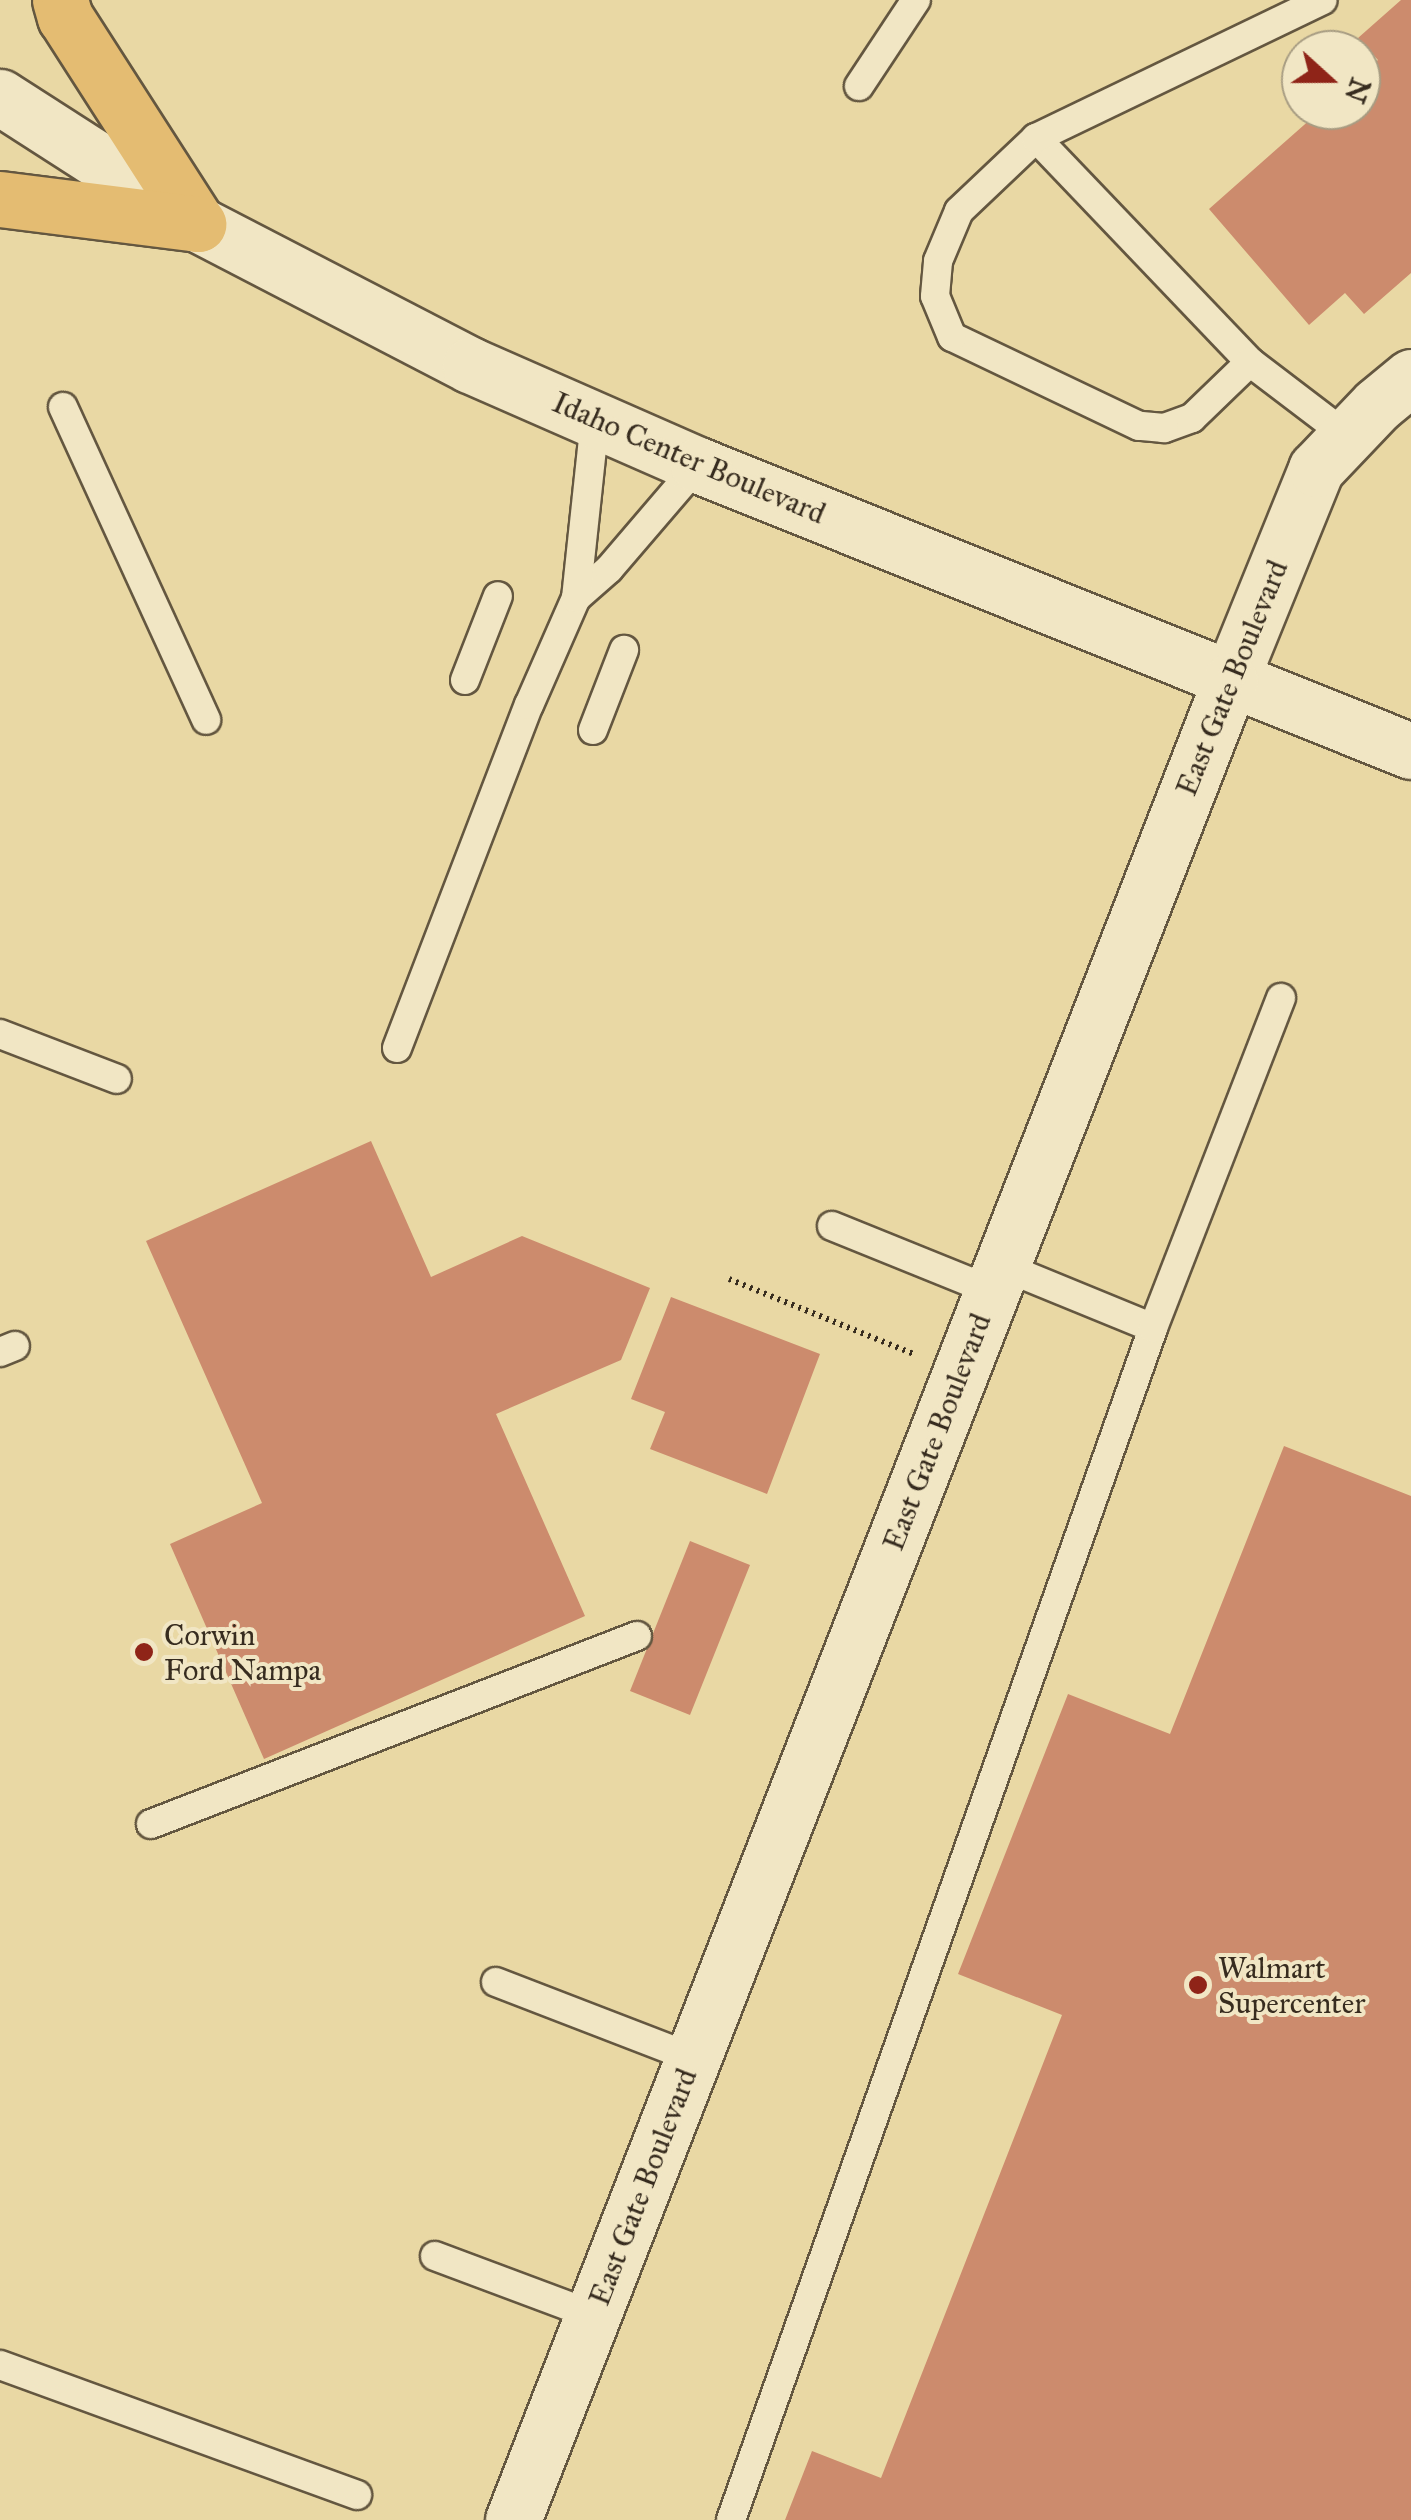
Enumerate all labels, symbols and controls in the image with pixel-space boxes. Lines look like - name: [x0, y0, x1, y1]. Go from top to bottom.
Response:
- north arrow: [1281, 30, 1381, 130]
- text: N: [1337, 73, 1378, 108]
- street label: Idaho Center Boulevard: [547, 384, 831, 532]
- street label: East Gate Boulevard: [1168, 555, 1296, 801]
- street label: East Gate Boulevard: [875, 1308, 999, 1556]
- place label: Corwin Ford Nampa: [164, 1617, 321, 1688]
- marker: Corwin Ford Nampa: [133, 1641, 155, 1663]
- place label: Walmart Supercenter: [1218, 1950, 1365, 2020]
- marker: Walmart Supercenter: [1187, 1974, 1209, 1996]
- street label: East Gate Boulevard: [581, 2063, 705, 2311]

